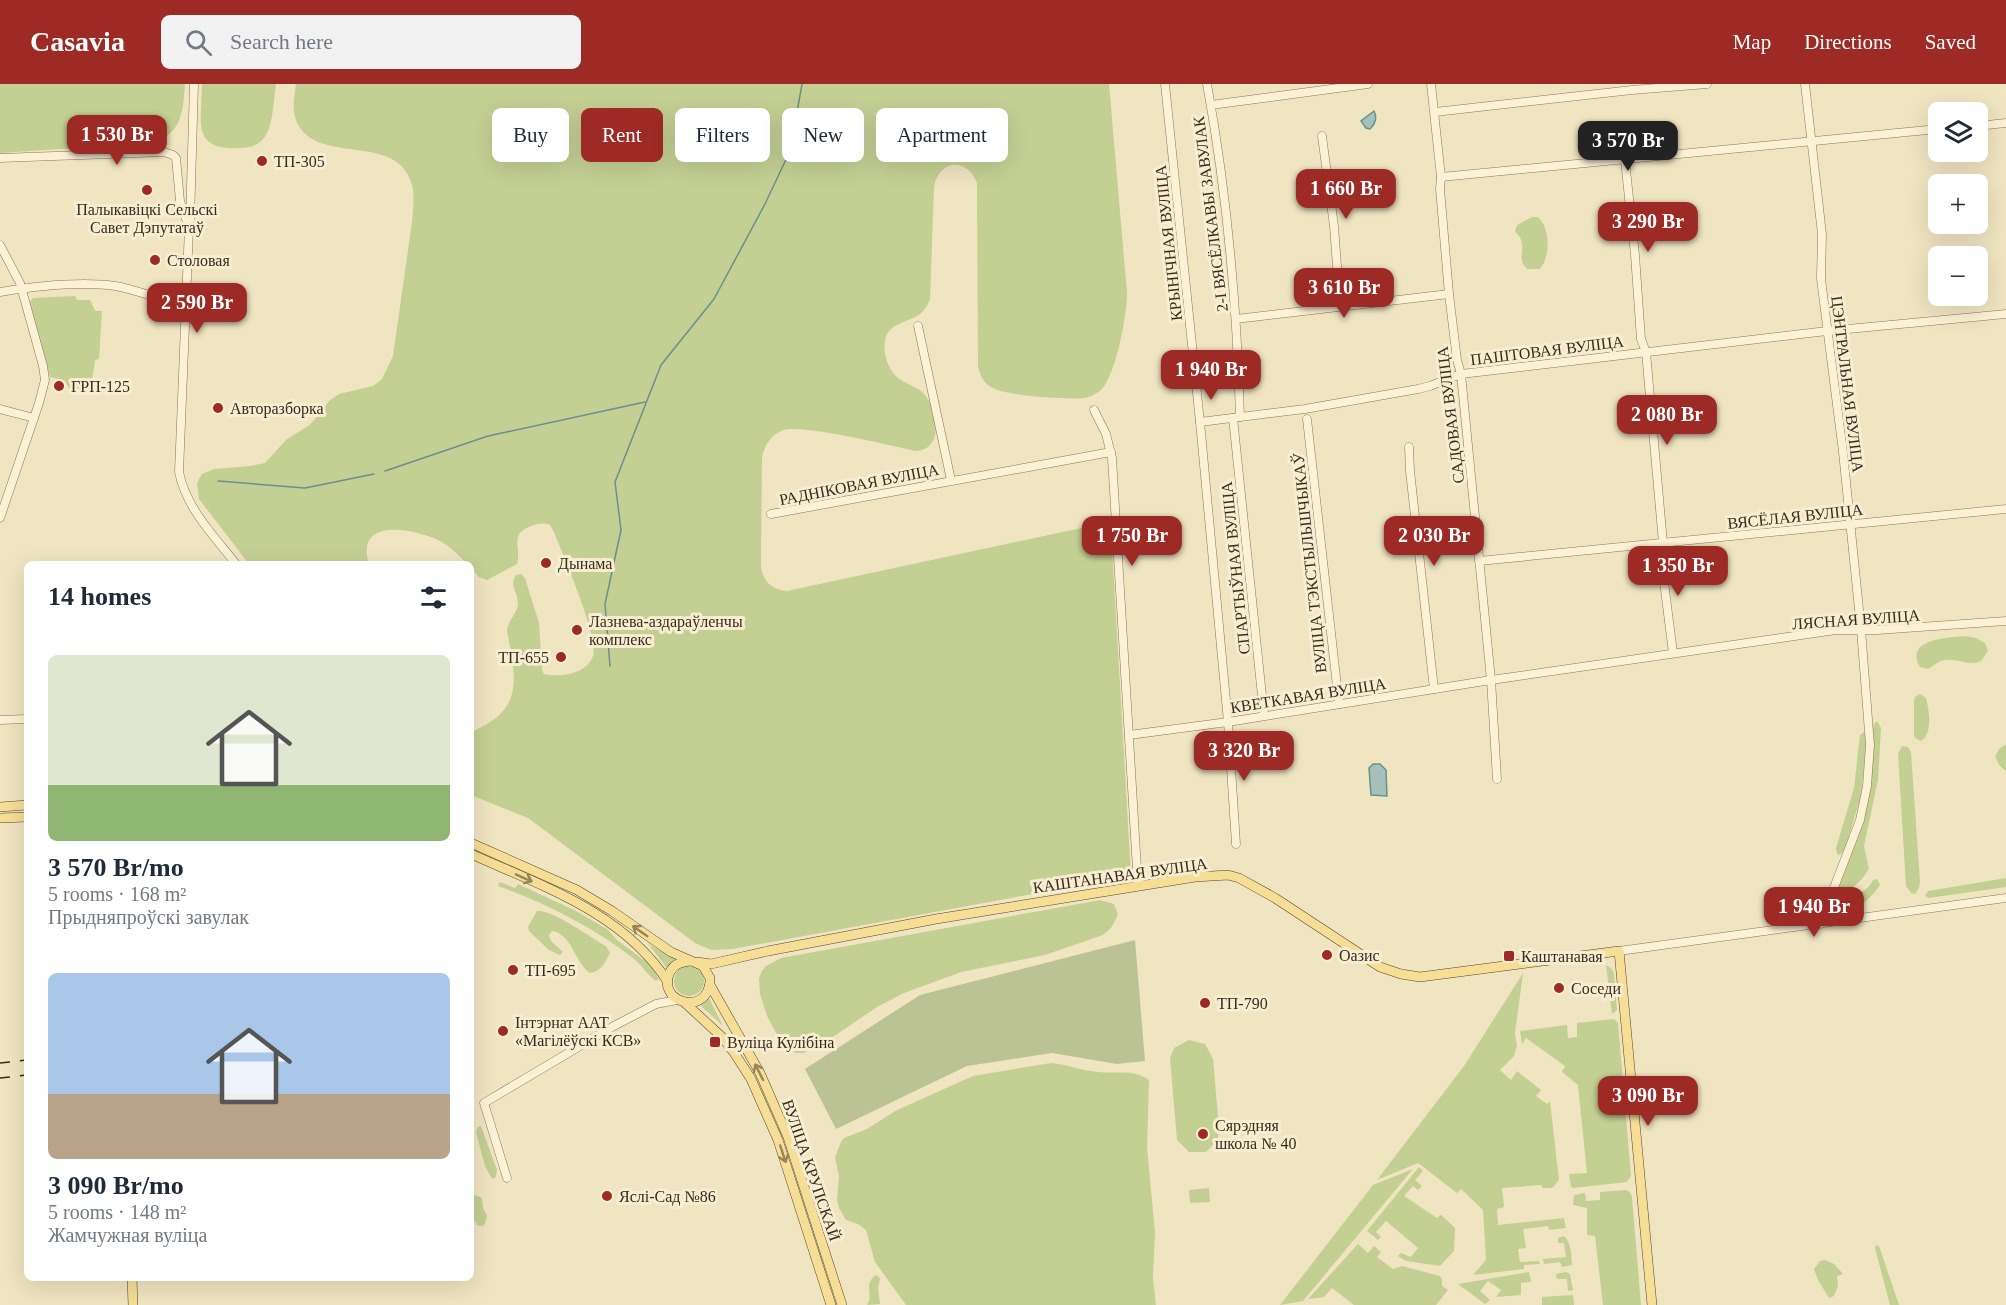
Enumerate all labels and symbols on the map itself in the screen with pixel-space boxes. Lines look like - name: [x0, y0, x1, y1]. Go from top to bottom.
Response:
- pin: 1 530 Br: [55, 115, 179, 166]
- street label: 2-І ВЯСЁЛКАВЫ ЗАВУЛАК: [1190, 115, 1231, 313]
- pin: 3 570 Br: [1566, 121, 1690, 172]
- place label: ТП-305: [274, 153, 325, 170]
- marker: ТП-305: [255, 154, 269, 168]
- street label: КРЫНІЧНАЯ ВУЛІЦА: [1152, 164, 1186, 322]
- pin: 1 660 Br: [1284, 169, 1408, 220]
- marker: Палыкавіцкі Сельскі Савет Дэпутатаў: [140, 183, 154, 197]
- place label: Палыкавіцкі Сельскі Савет Дэпутатаў: [76, 201, 218, 237]
- pin: 3 290 Br: [1586, 202, 1710, 253]
- place label: Столовая: [167, 252, 230, 269]
- marker: Столовая: [148, 253, 162, 267]
- pin: 3 610 Br: [1282, 268, 1406, 319]
- pin: 2 590 Br: [135, 283, 259, 334]
- street label: ЦЭНТРАЛЬНАЯ ВУЛІЦА: [1827, 295, 1867, 474]
- street label: ПАШТОВАЯ ВУЛІЦА: [1469, 333, 1625, 369]
- street label: САДОВАЯ ВУЛІЦА: [1434, 345, 1468, 484]
- pin: 1 940 Br: [1149, 350, 1273, 401]
- place label: ГРП-125: [71, 378, 130, 395]
- marker: ГРП-125: [52, 379, 66, 393]
- pin: 2 080 Br: [1605, 395, 1729, 446]
- place label: Авторазборка: [230, 400, 324, 418]
- marker: Авторазборка: [211, 401, 225, 415]
- street label: ВУЛІЦА ТЭКСТЫЛЬШЧЫКАЎ: [1288, 451, 1331, 674]
- street label: РАДНІКОВАЯ ВУЛІЦА: [778, 461, 941, 509]
- street label: СПАРТЫЎНАЯ ВУЛІЦА: [1217, 480, 1254, 655]
- street label: ВЯСЁЛАЯ ВУЛІЦА: [1726, 501, 1864, 533]
- pin: 1 750 Br: [1070, 516, 1194, 567]
- pin: 2 030 Br: [1372, 516, 1496, 567]
- pin: 1 350 Br: [1616, 546, 1740, 597]
- place label: Дынама: [558, 555, 612, 573]
- marker: Дынама: [539, 556, 553, 570]
- street label: ЛЯСНАЯ ВУЛІЦА: [1792, 607, 1921, 633]
- place label: Лазнева-аздараўленчы комплекс: [589, 613, 743, 648]
- marker: Лазнева-аздараўленчы комплекс: [570, 623, 584, 637]
- place label: ТП-655: [498, 649, 549, 666]
- marker: ТП-655: [554, 650, 568, 664]
- street label: КВЕТКАВАЯ ВУЛІЦА: [1229, 675, 1388, 717]
- pin: 3 320 Br: [1182, 731, 1306, 782]
- street label: КАШТАНАВАЯ ВУЛІЦА: [1032, 855, 1209, 897]
- one-way arrow: [515, 872, 533, 884]
- pin: 1 940 Br: [1752, 887, 1876, 938]
- one-way arrow: [633, 925, 649, 937]
- place label: Оазис: [1339, 947, 1380, 964]
- marker: Оазис: [1320, 948, 1334, 962]
- place label: Каштанавая: [1521, 948, 1603, 965]
- marker: Каштанавая: [1502, 949, 1516, 963]
- place label: ТП-695: [525, 962, 576, 979]
- marker: ТП-695: [506, 963, 520, 977]
- place label: Соседи: [1571, 980, 1621, 998]
- marker: Соседи: [1552, 981, 1566, 995]
- place label: ТП-790: [1217, 995, 1268, 1012]
- marker: ТП-790: [1198, 996, 1212, 1010]
- place label: Інтэрнат ААТ «Магілёўскі КСВ»: [515, 1014, 641, 1050]
- marker: Інтэрнат ААТ «Магілёўскі КСВ»: [496, 1024, 510, 1038]
- place label: Вуліца Кулібіна: [727, 1034, 834, 1052]
- marker: Вуліца Кулібіна: [708, 1035, 722, 1049]
- one-way arrow: [753, 1064, 764, 1082]
- pin: 3 090 Br: [1586, 1076, 1710, 1127]
- street label: ВУЛІЦА КРУПСКАЙ: [778, 1097, 845, 1244]
- place label: Сярэдняя школа № 40: [1215, 1117, 1296, 1152]
- marker: Сярэдняя школа № 40: [1196, 1127, 1210, 1141]
- one-way arrow: [778, 1144, 789, 1163]
- place label: Яслі-Сад №86: [619, 1188, 716, 1206]
- marker: Яслі-Сад №86: [600, 1189, 614, 1203]

